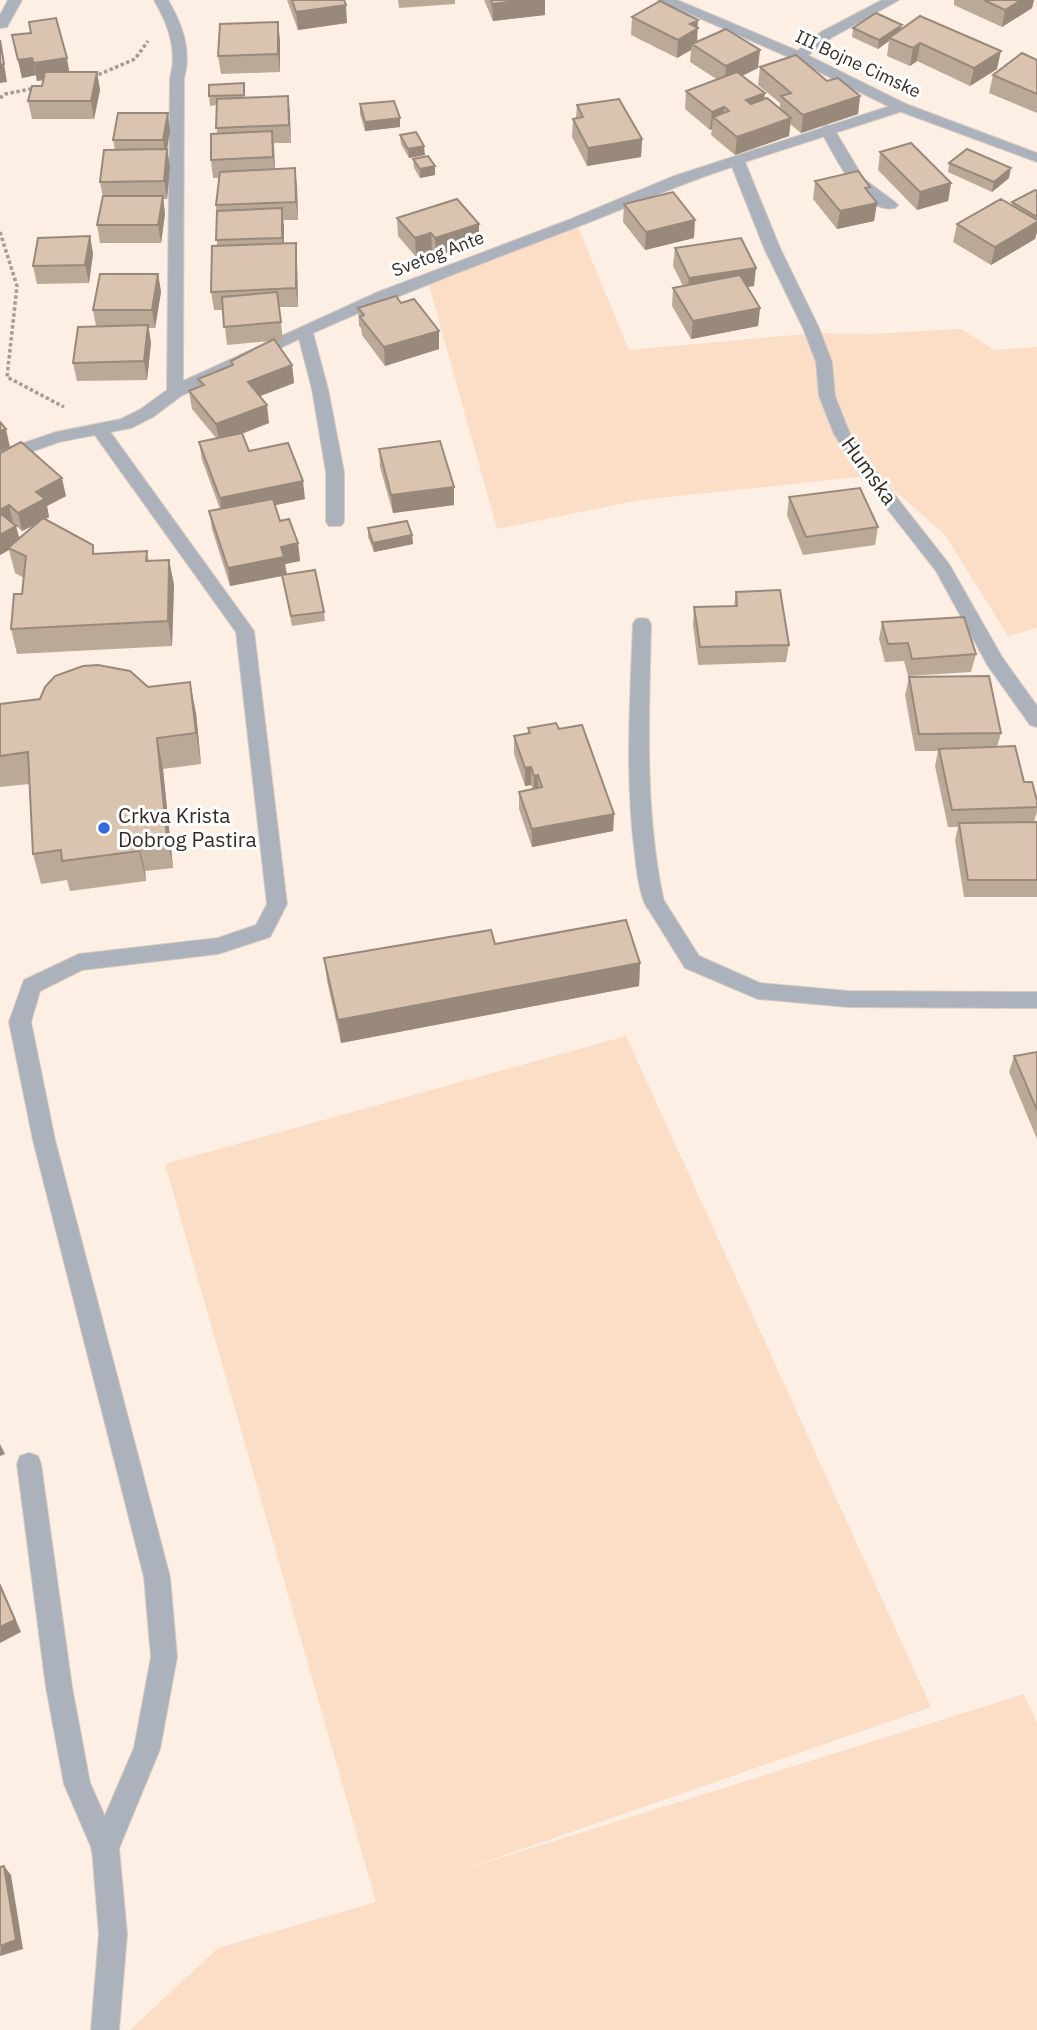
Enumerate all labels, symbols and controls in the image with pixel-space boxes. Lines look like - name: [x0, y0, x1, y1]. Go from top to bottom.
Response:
- street label: III Bojne Cimske: [792, 24, 925, 103]
- street label: Svetog Ante: [388, 225, 487, 282]
- street label: Humska: [836, 431, 904, 510]
- place label: Crkva Krista Dobrog Pastira: [118, 801, 257, 853]
- marker: Crkva Krista Dobrog Pastira: [96, 820, 112, 836]

